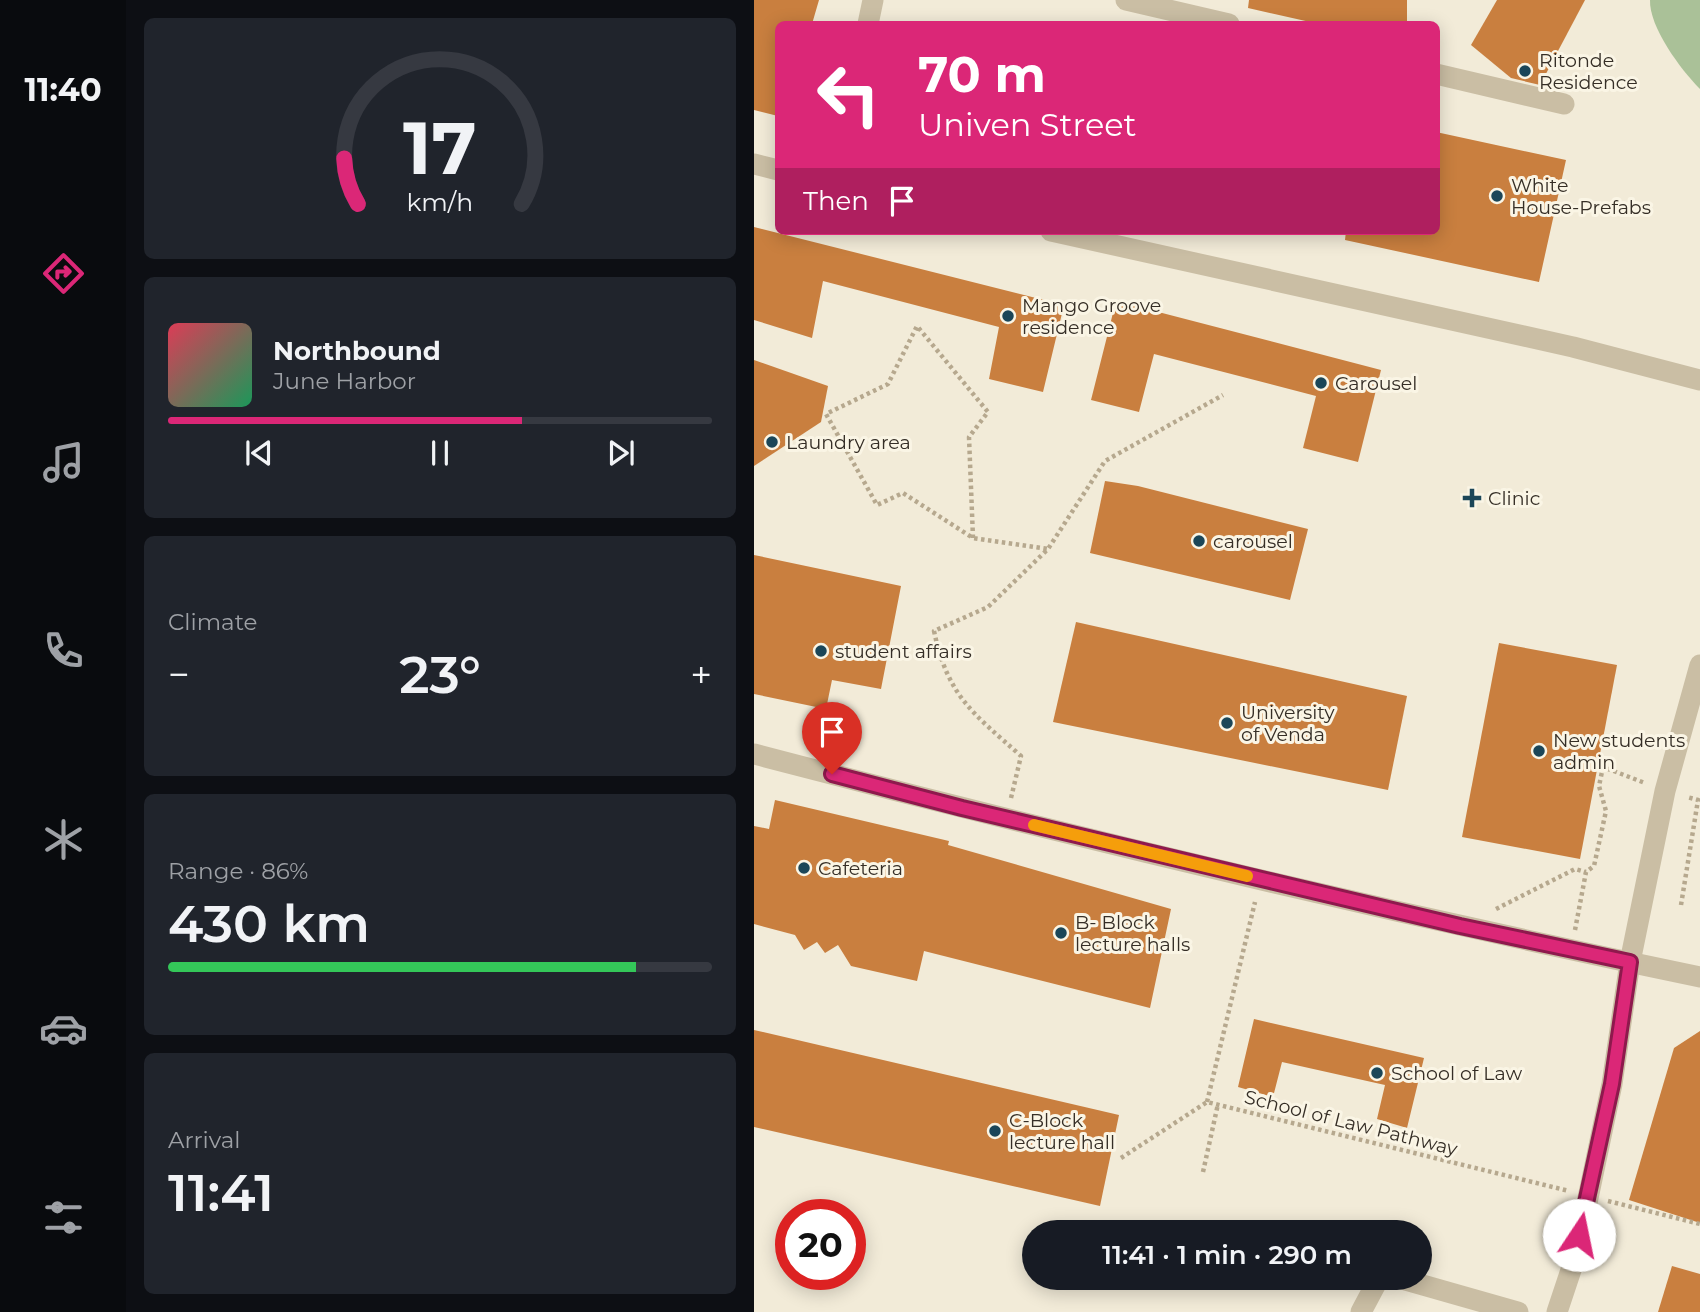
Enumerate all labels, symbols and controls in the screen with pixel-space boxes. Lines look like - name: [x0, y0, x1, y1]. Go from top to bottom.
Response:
- text: 70 m: [918, 45, 1046, 104]
- icon: left: [803, 49, 894, 140]
- place label: Ritonde Residence: [1539, 49, 1638, 94]
- marker: Ritonde Residence: [1517, 63, 1533, 79]
- text: 11:40: [24, 70, 102, 109]
- text: 17: [403, 105, 477, 193]
- text: Univen Street: [918, 105, 1137, 144]
- place label: White House-Prefabs: [1511, 174, 1651, 219]
- icon: arrive: [883, 182, 921, 220]
- text: Then: [803, 185, 869, 217]
- text: km/h: [407, 187, 473, 217]
- marker: White House-Prefabs: [1489, 188, 1505, 204]
- icon: directions: [39, 249, 88, 298]
- place label: Mango Groove residence: [1022, 294, 1161, 339]
- marker: Mango Groove residence: [1000, 308, 1016, 324]
- text: Northbound: [273, 335, 441, 367]
- text: June Harbor: [273, 367, 416, 395]
- place label: Carousel: [1335, 372, 1417, 395]
- marker: Carousel: [1313, 375, 1329, 391]
- place label: Laundry area: [786, 431, 911, 454]
- icon: previous: [240, 434, 278, 472]
- icon: pause: [421, 434, 459, 472]
- icon: next: [602, 434, 640, 472]
- marker: Laundry area: [764, 434, 780, 450]
- icon: music: [39, 438, 88, 487]
- place label: Clinic: [1488, 487, 1540, 510]
- marker: Clinic: [1462, 488, 1482, 508]
- place label: carousel: [1213, 530, 1293, 553]
- marker: carousel: [1191, 533, 1207, 549]
- text: Climate: [168, 608, 257, 636]
- icon: phone: [39, 626, 88, 675]
- place label: student affairs: [835, 640, 972, 663]
- text: 23°: [399, 643, 481, 706]
- marker: student affairs: [813, 643, 829, 659]
- text: −: [168, 651, 190, 698]
- text: +: [690, 651, 712, 698]
- place label: University of Venda: [1241, 701, 1335, 746]
- pin: [802, 702, 862, 774]
- icon: arrive: [813, 713, 851, 751]
- marker: University of Venda: [1219, 715, 1235, 731]
- place label: New students admin: [1553, 729, 1685, 774]
- marker: New students admin: [1531, 743, 1547, 759]
- icon: climate: [39, 815, 88, 864]
- text: Range · 86%: [168, 857, 308, 885]
- place label: Cafeteria: [818, 857, 903, 880]
- marker: Cafeteria: [796, 860, 812, 876]
- text: 430 km: [168, 892, 370, 955]
- place label: B- Block lecture halls: [1075, 911, 1190, 956]
- marker: B- Block lecture halls: [1053, 925, 1069, 941]
- icon: car: [39, 1004, 88, 1053]
- place label: School of Law: [1391, 1062, 1523, 1085]
- marker: School of Law: [1369, 1065, 1385, 1081]
- street label: School of Law Pathway: [1242, 1085, 1461, 1161]
- place label: C-Block lecture hall: [1009, 1109, 1115, 1154]
- marker: C-Block lecture hall: [987, 1123, 1003, 1139]
- text: Arrival: [168, 1126, 241, 1154]
- text: 11:41: [168, 1161, 274, 1224]
- icon: filters: [39, 1193, 88, 1242]
- position arrow: [1542, 1198, 1616, 1272]
- speed limit sign: 20: [775, 1199, 866, 1290]
- text: 11:41 · 1 min · 290 m: [1102, 1239, 1352, 1271]

